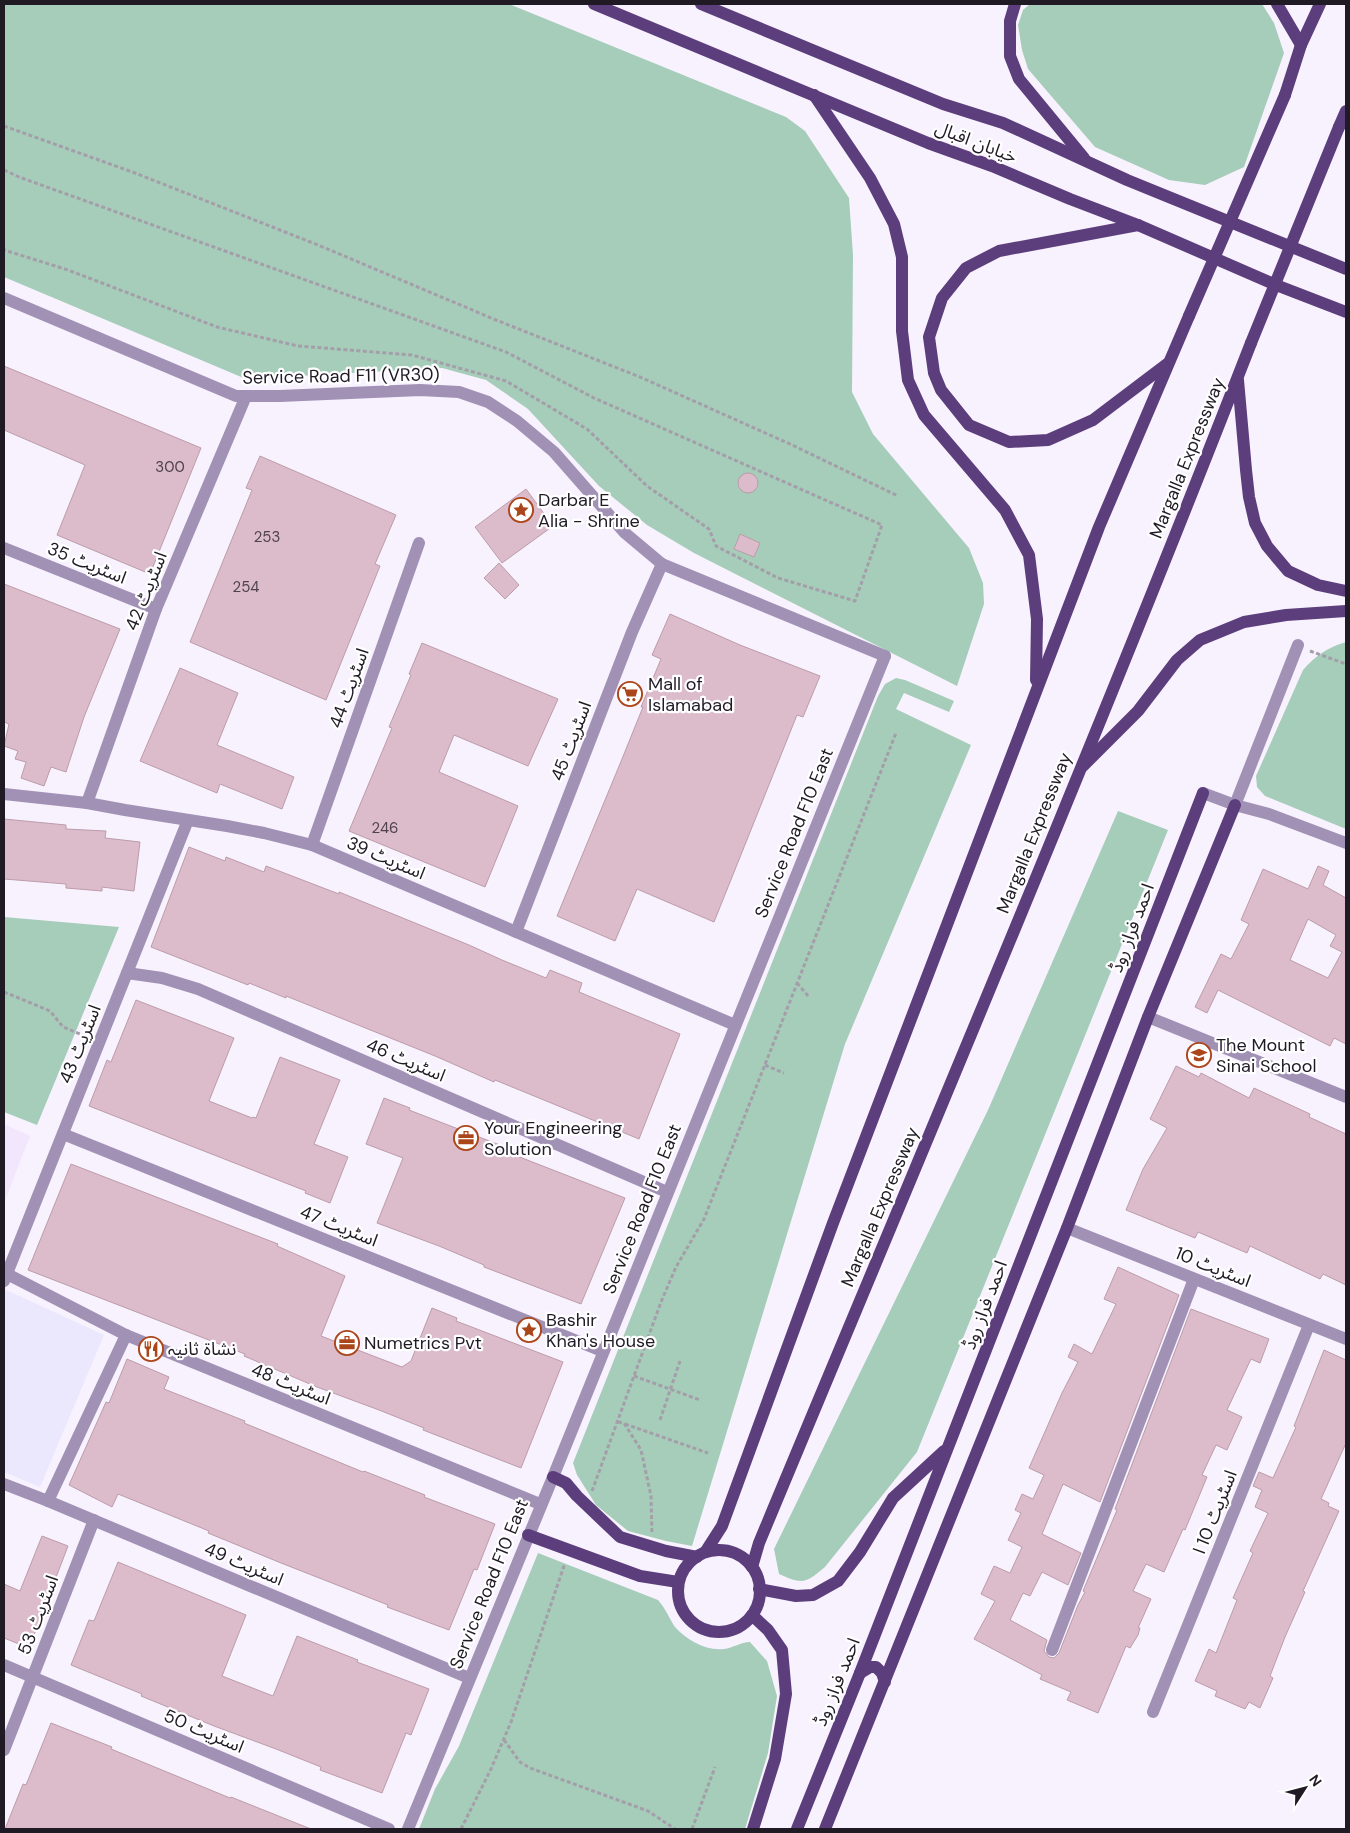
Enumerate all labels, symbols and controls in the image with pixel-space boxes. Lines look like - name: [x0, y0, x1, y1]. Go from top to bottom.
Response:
- street label: خیابان اقبال: [932, 115, 1020, 169]
- street label: Service Road F11 (VR30): [242, 362, 440, 390]
- street label: Margalla Expressway: [1144, 374, 1230, 542]
- house number: 300: [155, 457, 185, 477]
- place label: Darbar E Alia - Shrine: [538, 488, 640, 533]
- place icon: Darbar E Alia - Shrine: [508, 497, 534, 523]
- house number: 253: [254, 527, 280, 547]
- street label: اسٹریٹ 35: [44, 536, 130, 590]
- street label: اسٹریٹ 42: [119, 548, 173, 634]
- house number: 254: [233, 577, 259, 597]
- street label: اسٹریٹ 44: [323, 645, 375, 731]
- place label: Mall of Islamabad: [648, 672, 733, 717]
- supermarket icon: Mall of Islamabad: [617, 681, 643, 707]
- street label: اسٹریٹ 45: [545, 698, 597, 784]
- street label: Service Road F10 East: [749, 745, 839, 921]
- street label: Margalla Expressway: [991, 749, 1077, 917]
- house number: 246: [372, 818, 398, 838]
- street label: اسٹریٹ 39: [343, 831, 429, 885]
- street label: احمد فراز روڈ: [1104, 880, 1160, 976]
- street label: اسٹریٹ 43: [53, 1001, 107, 1087]
- street label: اسٹریٹ 46: [363, 1033, 449, 1087]
- place label: The Mount Sinai School: [1216, 1033, 1316, 1078]
- school or university icon: The Mount Sinai School: [1186, 1042, 1212, 1068]
- place label: Your Engineering Solution: [484, 1116, 622, 1161]
- street label: Service Road F10 East: [597, 1121, 687, 1297]
- street label: Margalla Expressway: [835, 1123, 925, 1291]
- office icon: Your Engineering Solution: [453, 1125, 479, 1151]
- street label: اسٹریٹ 47: [296, 1199, 382, 1253]
- street label: اسٹریٹ 10: [1172, 1241, 1254, 1293]
- street label: احمد فراز روڈ: [957, 1257, 1013, 1353]
- place label: Bashir Khan's House: [546, 1308, 655, 1353]
- place icon: Bashir Khan's House: [516, 1317, 542, 1343]
- office icon: Numetrics Pvt: [334, 1330, 360, 1356]
- place label: Numetrics Pvt: [364, 1331, 482, 1355]
- restaurant icon: نشاۃ ثانیہ: [138, 1336, 164, 1362]
- place label: نشاۃ ثانیہ: [168, 1337, 236, 1361]
- street label: اسٹریٹ 48: [248, 1357, 334, 1411]
- street label: اسٹریٹ 10 ا: [1187, 1466, 1243, 1558]
- street label: Service Road F10 East: [444, 1496, 534, 1672]
- street label: اسٹریٹ 49: [201, 1537, 287, 1591]
- street label: اسٹریٹ 53: [12, 1572, 64, 1658]
- street label: احمد فراز روڈ: [808, 1634, 866, 1730]
- street label: اسٹریٹ 50: [160, 1703, 248, 1759]
- north arrow: [1280, 1763, 1330, 1813]
- text: N: [1305, 1771, 1326, 1790]

